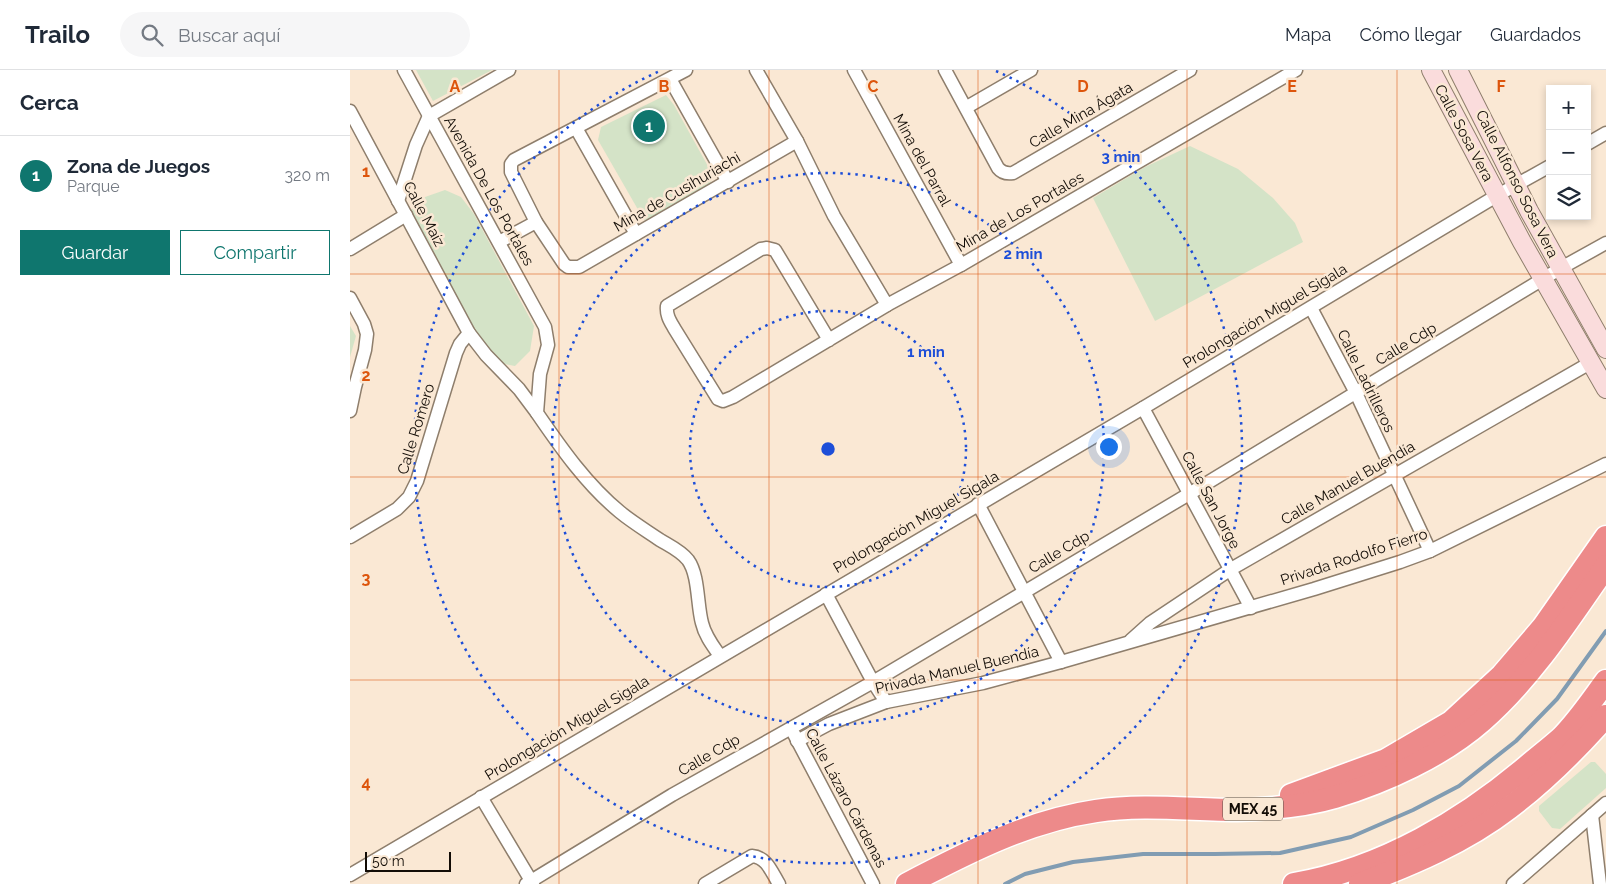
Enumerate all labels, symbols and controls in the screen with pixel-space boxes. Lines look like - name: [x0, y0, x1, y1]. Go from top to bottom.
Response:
- search box: [120, 12, 470, 57]
- text: Trailo: [25, 20, 90, 49]
- icon: search: [138, 21, 166, 49]
- text: Buscar aquí: [178, 24, 280, 46]
- text: Mapa: [1285, 24, 1331, 45]
- text: Cómo llegar: [1359, 24, 1462, 45]
- text: Guardados: [1490, 24, 1581, 45]
- text: A: [450, 77, 461, 96]
- text: B: [659, 77, 670, 96]
- text: C: [868, 77, 879, 96]
- text: D: [1077, 77, 1089, 96]
- text: E: [1287, 77, 1297, 96]
- text: F: [1496, 77, 1506, 96]
- street label: Calle Mina Ágata: [1026, 78, 1136, 152]
- street label: Calle Sosa Vera: [1431, 81, 1497, 185]
- map controls: [1546, 85, 1591, 220]
- button: +: [1546, 85, 1591, 130]
- text: Cerca: [20, 90, 79, 115]
- pin: 1: [633, 107, 665, 145]
- street label: Calle Alfonso Sosa Vera: [1472, 107, 1562, 261]
- street label: Mina del Parral: [889, 111, 955, 210]
- street label: Avenida De Los Portales: [440, 113, 538, 269]
- button: −: [1546, 130, 1591, 175]
- street label: Mina de Cusihuriachi: [610, 148, 744, 236]
- text: 3 min: [1102, 148, 1140, 166]
- text: Zona de Juegos: [67, 155, 210, 177]
- text: 1: [362, 162, 370, 181]
- text: 1: [32, 166, 40, 185]
- text: 320 m: [285, 166, 330, 185]
- street label: Mina de Los Portales: [953, 168, 1087, 256]
- button: layers: [1546, 175, 1591, 220]
- text: Parque: [67, 177, 120, 196]
- street label: Calle Maíz: [399, 178, 449, 250]
- button: Guardar: [20, 230, 170, 275]
- button: Compartir: [180, 230, 330, 275]
- text: 2 min: [1004, 245, 1042, 263]
- street label: Prolongación Miguel Sigala: [1180, 260, 1350, 372]
- street label: Calle Cdp: [1372, 319, 1440, 369]
- street label: Calle Ladrilleros: [1333, 327, 1399, 435]
- text: 1 min: [907, 343, 945, 361]
- text: 2: [361, 366, 371, 385]
- street label: Calle Romero: [394, 381, 438, 477]
- your location: [1096, 434, 1122, 460]
- street label: Calle Manuel Buendía: [1278, 437, 1418, 529]
- centre of rings: [819, 440, 837, 458]
- street label: Calle San Jorge: [1178, 448, 1244, 552]
- street label: Prolongación Miguel Sigala: [830, 467, 1002, 577]
- street label: Privada Rodolfo Fierro: [1278, 525, 1430, 589]
- street label: Calle Cdp: [1025, 527, 1093, 577]
- text: 3: [362, 569, 371, 588]
- street label: Privada Manuel Buendía: [873, 642, 1041, 698]
- street label: Prolongación Miguel Sigala: [482, 672, 652, 784]
- street label: Calle Lázaro Cárdenas: [802, 725, 890, 871]
- street label: Calle Cdp: [675, 730, 743, 780]
- text: 4: [361, 773, 371, 792]
- road number: MEX 45: [1223, 798, 1283, 821]
- scale bar: [365, 849, 451, 872]
- text: 50 m: [372, 853, 405, 869]

